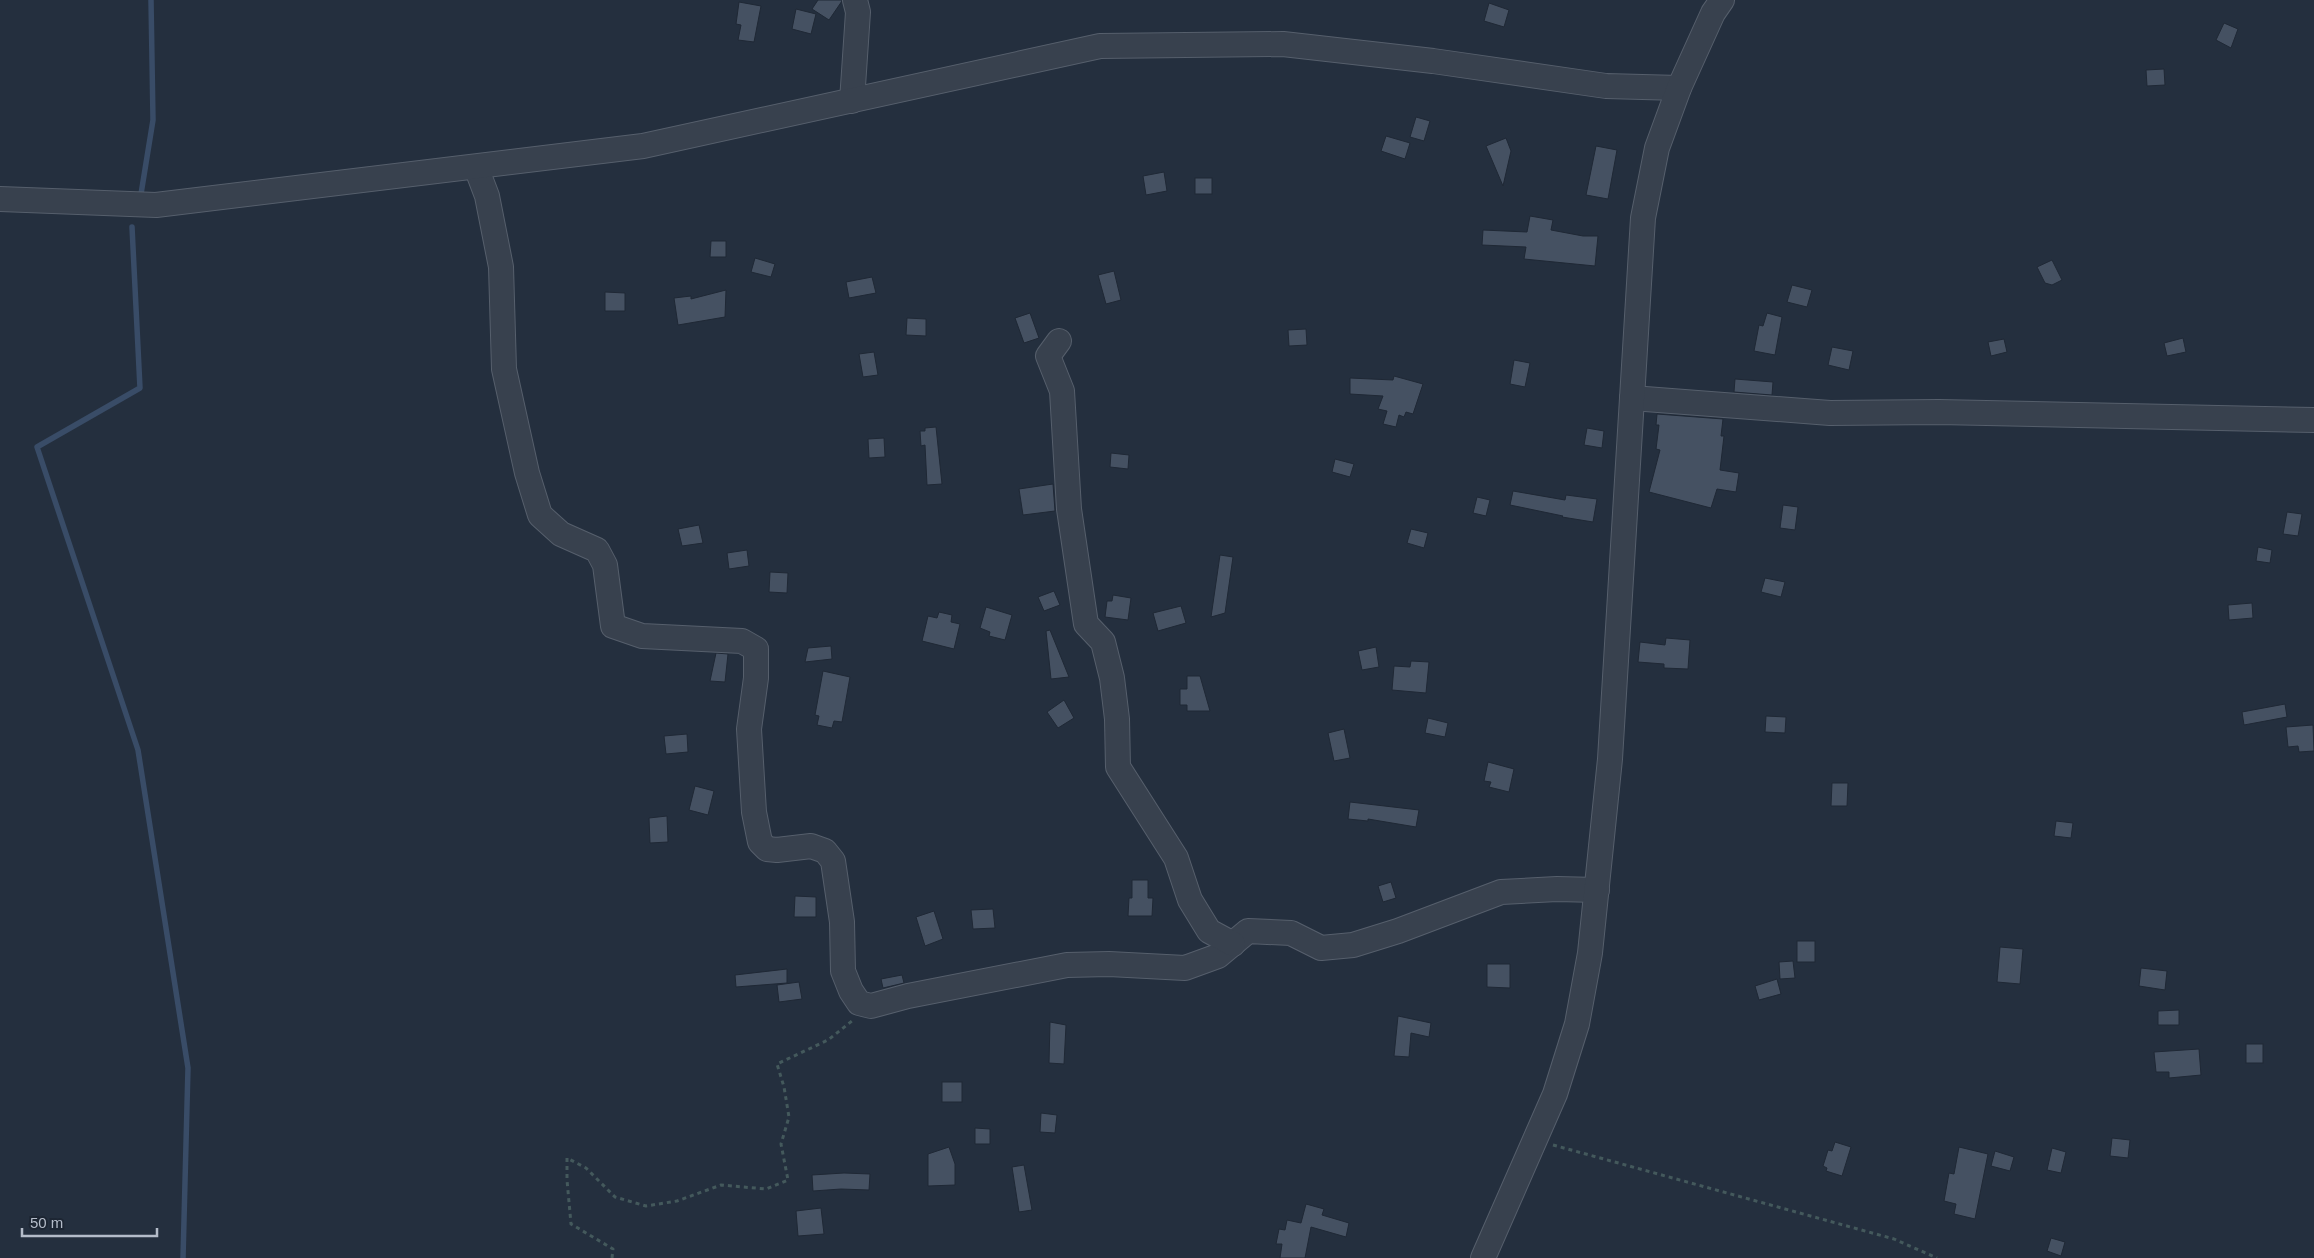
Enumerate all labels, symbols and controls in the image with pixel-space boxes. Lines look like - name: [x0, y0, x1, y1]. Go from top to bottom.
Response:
- scale bar: [22, 1206, 158, 1238]
- text: 50 m: [30, 1214, 63, 1231]

